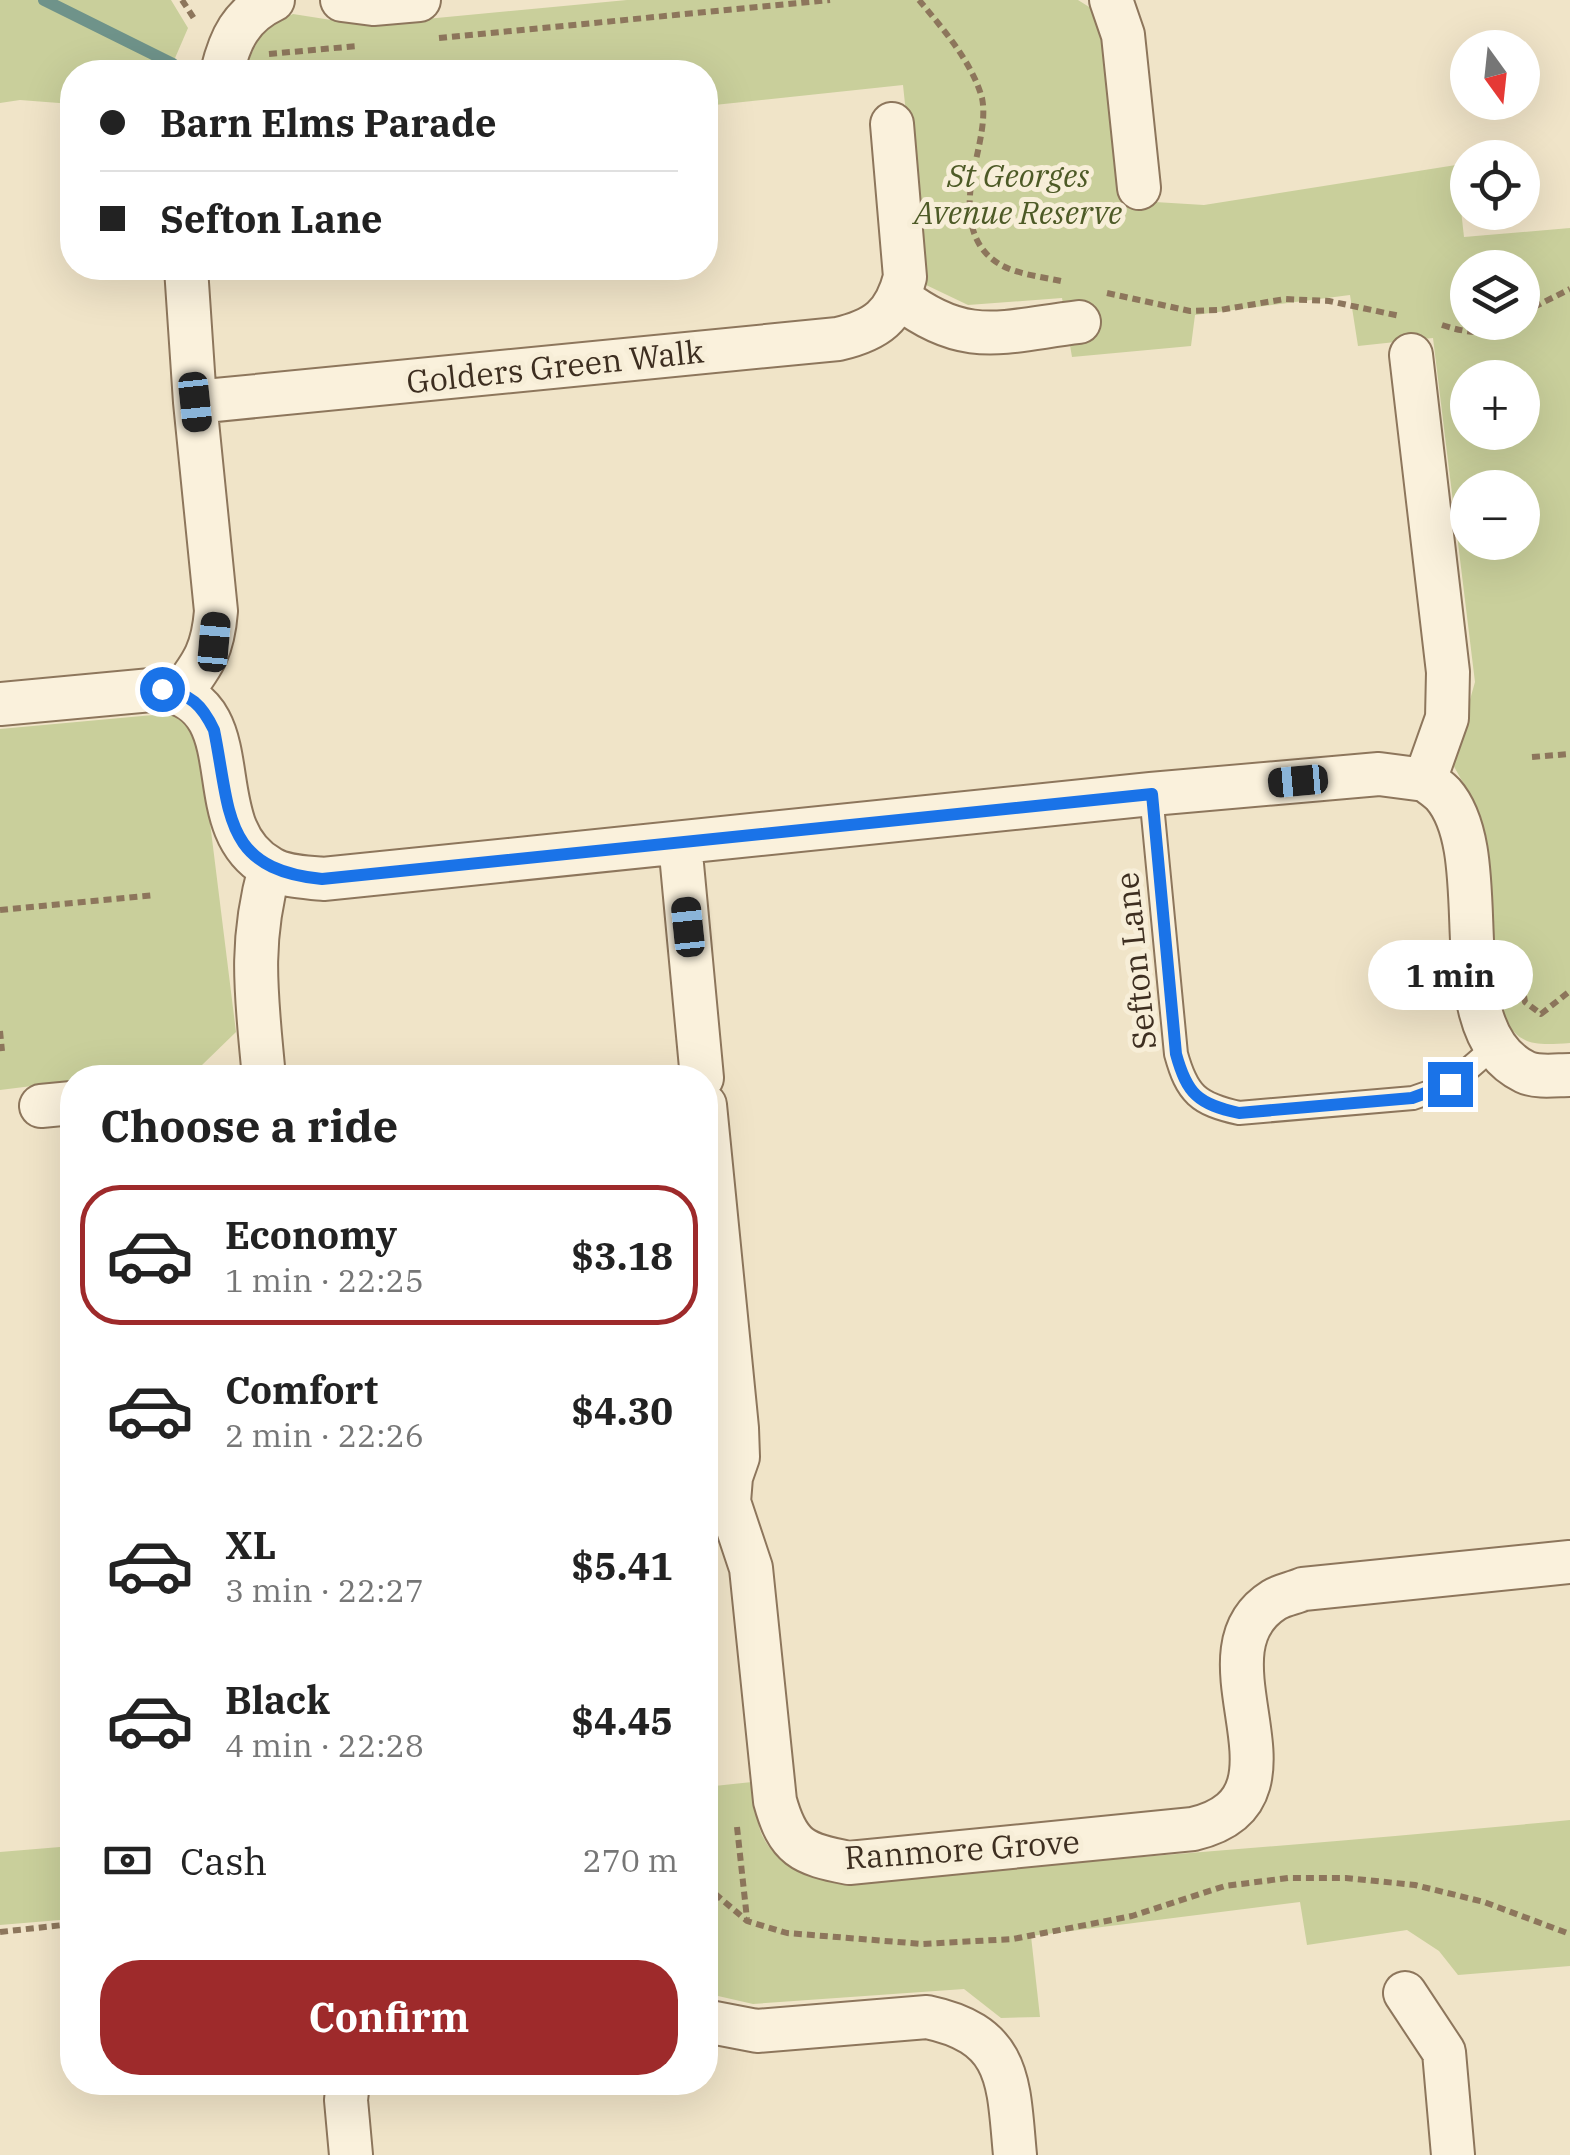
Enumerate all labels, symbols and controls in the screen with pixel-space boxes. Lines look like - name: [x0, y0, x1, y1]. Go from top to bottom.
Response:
- north arrow: [1450, 30, 1540, 120]
- map controls: [1450, 30, 1540, 560]
- text: Barn Elms Parade: [160, 98, 497, 147]
- button: locate: [1450, 140, 1540, 230]
- park label: St Georges Avenue Reserve: [912, 154, 1122, 233]
- text: Sefton Lane: [160, 194, 383, 243]
- button: layers: [1450, 250, 1540, 340]
- street label: Golders Green Walk: [404, 329, 706, 403]
- button: +: [1450, 360, 1540, 450]
- car: [177, 371, 213, 433]
- button: −: [1450, 470, 1540, 560]
- car: [196, 611, 232, 673]
- route start: [140, 667, 185, 712]
- car: [1267, 763, 1329, 799]
- street label: Sefton Lane: [1105, 870, 1165, 1052]
- car: [670, 896, 706, 958]
- callout: 1 min: [1368, 939, 1532, 1009]
- text: 1 min: [1406, 954, 1495, 996]
- route end: [1428, 1062, 1473, 1107]
- text: Choose a ride: [100, 1096, 398, 1154]
- icon: car: [105, 1210, 195, 1300]
- text: Economy: [225, 1210, 397, 1259]
- text: $3.18: [571, 1231, 673, 1280]
- text: 1 min · 22:25: [225, 1259, 424, 1301]
- icon: car: [105, 1365, 195, 1455]
- text: Comfort: [225, 1365, 378, 1414]
- text: $4.30: [571, 1386, 673, 1435]
- text: 2 min · 22:26: [225, 1414, 424, 1456]
- icon: car: [105, 1520, 195, 1610]
- text: XL: [225, 1520, 276, 1569]
- text: $5.41: [571, 1541, 673, 1590]
- text: 3 min · 22:27: [225, 1569, 424, 1611]
- icon: car: [105, 1675, 195, 1765]
- text: Black: [225, 1675, 330, 1724]
- text: $4.45: [571, 1696, 673, 1745]
- text: 4 min · 22:28: [225, 1724, 424, 1766]
- street label: Ranmore Grove: [843, 1820, 1081, 1878]
- icon: cash: [100, 1833, 155, 1888]
- text: Cash: [180, 1836, 267, 1885]
- text: 270 m: [582, 1839, 678, 1881]
- button: Confirm: [100, 1960, 678, 2075]

